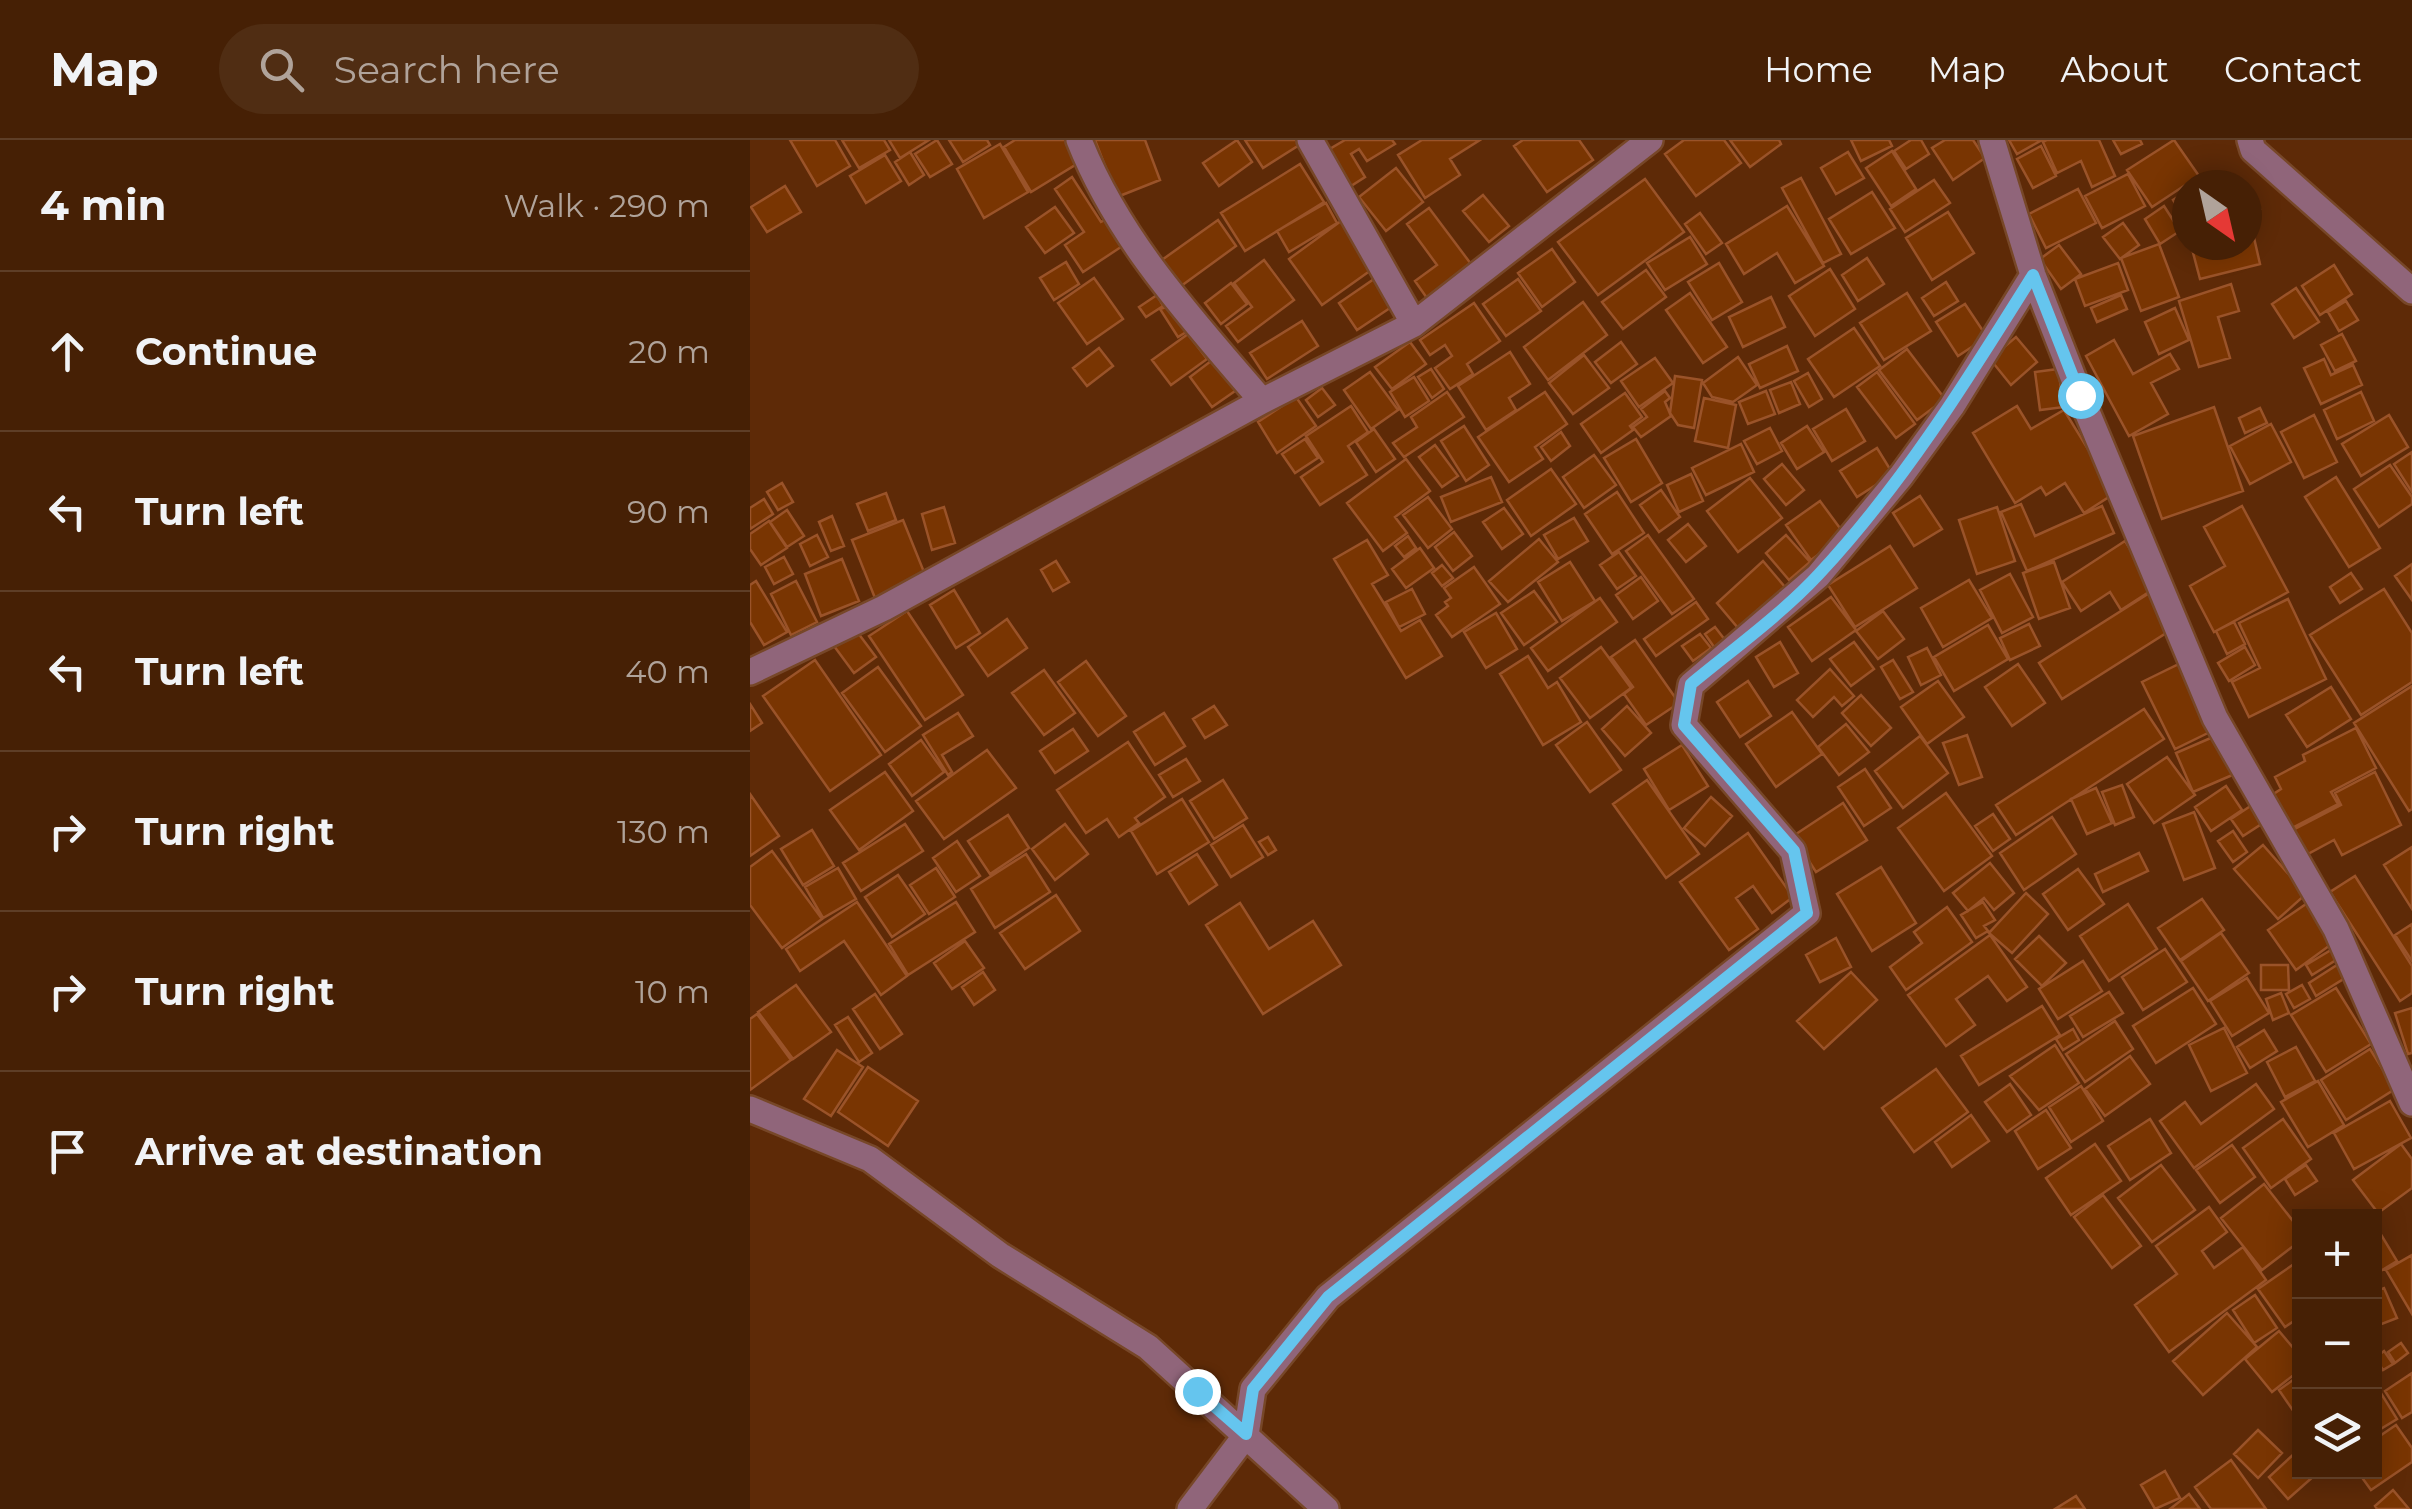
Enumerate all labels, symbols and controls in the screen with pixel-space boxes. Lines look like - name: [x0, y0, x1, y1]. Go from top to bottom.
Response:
- search box: [219, 24, 919, 114]
- text: Map: [50, 40, 159, 98]
- icon: search: [254, 42, 309, 97]
- text: Search here: [334, 46, 560, 93]
- text: Home: [1764, 48, 1873, 91]
- text: Map: [1928, 48, 2006, 91]
- text: About: [2061, 48, 2169, 91]
- text: Contact: [2224, 48, 2362, 91]
- north arrow: [2172, 170, 2262, 260]
- text: 4 min: [40, 179, 167, 231]
- text: Walk · 290 m: [504, 186, 710, 225]
- icon: ahead: [40, 324, 95, 379]
- text: Continue: [135, 328, 317, 375]
- text: 20 m: [628, 332, 710, 371]
- route start: [2058, 373, 2104, 419]
- icon: left: [40, 484, 95, 539]
- text: Turn left: [135, 488, 304, 535]
- text: 90 m: [627, 492, 710, 531]
- icon: left: [40, 644, 95, 699]
- text: Turn left: [135, 648, 304, 695]
- text: 40 m: [625, 652, 710, 691]
- icon: right: [40, 804, 95, 859]
- text: Turn right: [135, 808, 334, 855]
- text: 130 m: [617, 812, 710, 851]
- icon: right: [40, 964, 95, 1019]
- text: Turn right: [135, 968, 334, 1015]
- text: 10 m: [635, 972, 710, 1011]
- icon: arrive: [40, 1124, 95, 1179]
- text: Arrive at destination: [135, 1128, 543, 1175]
- map controls: [2292, 1209, 2382, 1479]
- button: +: [2292, 1209, 2382, 1299]
- button: −: [2292, 1299, 2382, 1389]
- route end: [1175, 1369, 1221, 1415]
- button: layers: [2292, 1389, 2382, 1479]

